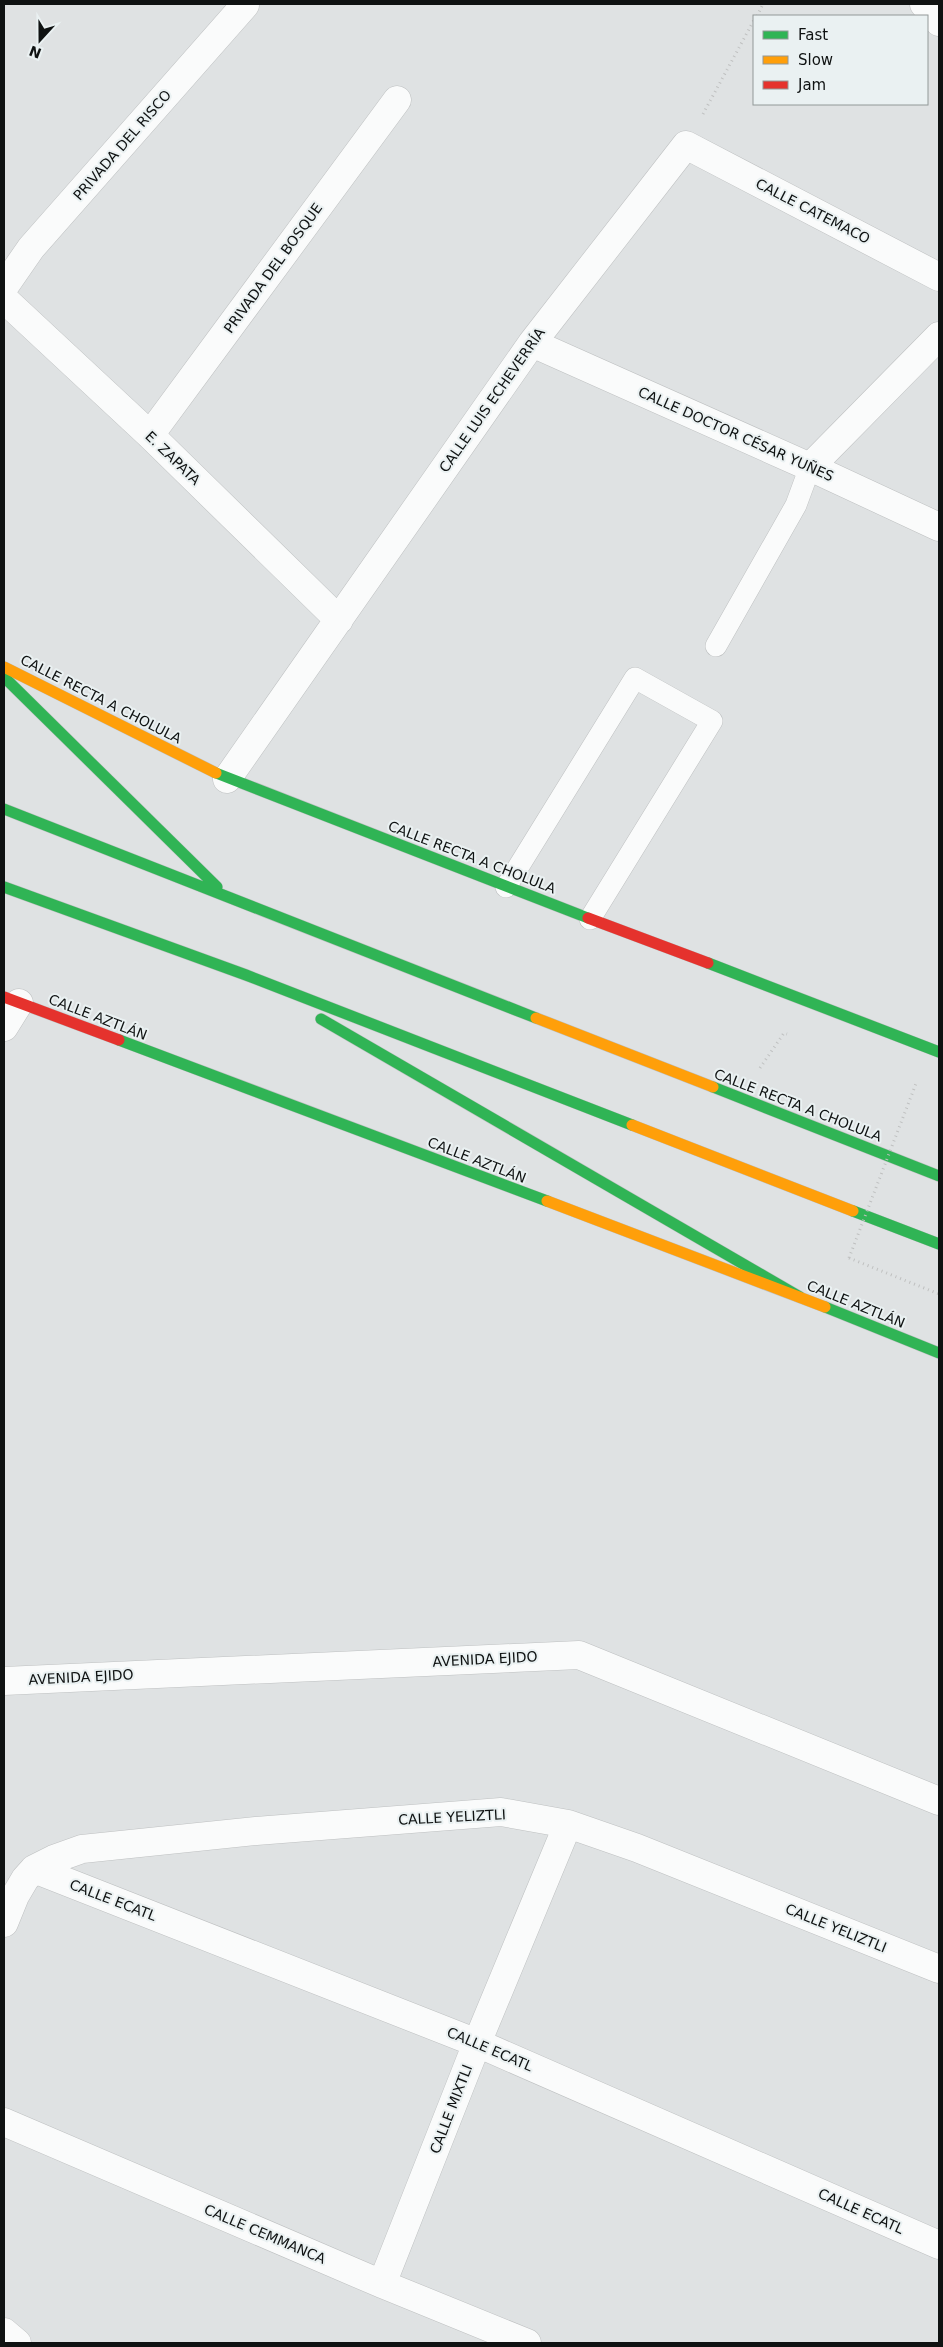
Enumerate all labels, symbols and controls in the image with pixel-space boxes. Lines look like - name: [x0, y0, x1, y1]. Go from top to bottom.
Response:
- north arrow: [15, 15, 65, 65]
- legend: [753, 15, 928, 105]
- text: Fast: [798, 26, 828, 44]
- text: N: [27, 43, 44, 62]
- text: Slow: [798, 51, 833, 69]
- text: Jam: [797, 76, 826, 94]
- street label: PRIVADA DEL RISCO: [70, 87, 174, 203]
- street label: CALLE CATEMACO: [753, 175, 873, 247]
- street label: PRIVADA DEL BOSQUE: [221, 200, 325, 336]
- street label: CALLE LUIS ECHEVERRÍA: [436, 324, 548, 475]
- street label: CALLE DOCTOR CÉSAR YUÑES: [636, 384, 836, 484]
- street label: E. ZAPATA: [142, 428, 204, 488]
- street label: CALLE RECTA A CHOLULA: [18, 651, 185, 747]
- street label: CALLE RECTA A CHOLULA: [386, 818, 559, 897]
- street label: CALLE AZTLÁN: [47, 991, 149, 1043]
- street label: CALLE RECTA A CHOLULA: [712, 1066, 885, 1145]
- street label: CALLE AZTLÁN: [426, 1134, 528, 1186]
- street label: CALLE AZTLÁN: [805, 1277, 907, 1331]
- street label: AVENIDA EJIDO: [432, 1648, 538, 1670]
- street label: AVENIDA EJIDO: [28, 1666, 134, 1688]
- street label: CALLE YELIZTLI: [398, 1806, 506, 1828]
- street label: CALLE ECATL: [67, 1876, 159, 1924]
- street label: CALLE YELIZTLI: [783, 1900, 889, 1956]
- street label: CALLE ECATL: [445, 2024, 536, 2074]
- street label: CALLE MIXTLI: [427, 2062, 475, 2156]
- street label: CALLE ECATL: [816, 2185, 906, 2237]
- street label: CALLE CEMMANCA: [202, 2201, 329, 2267]

